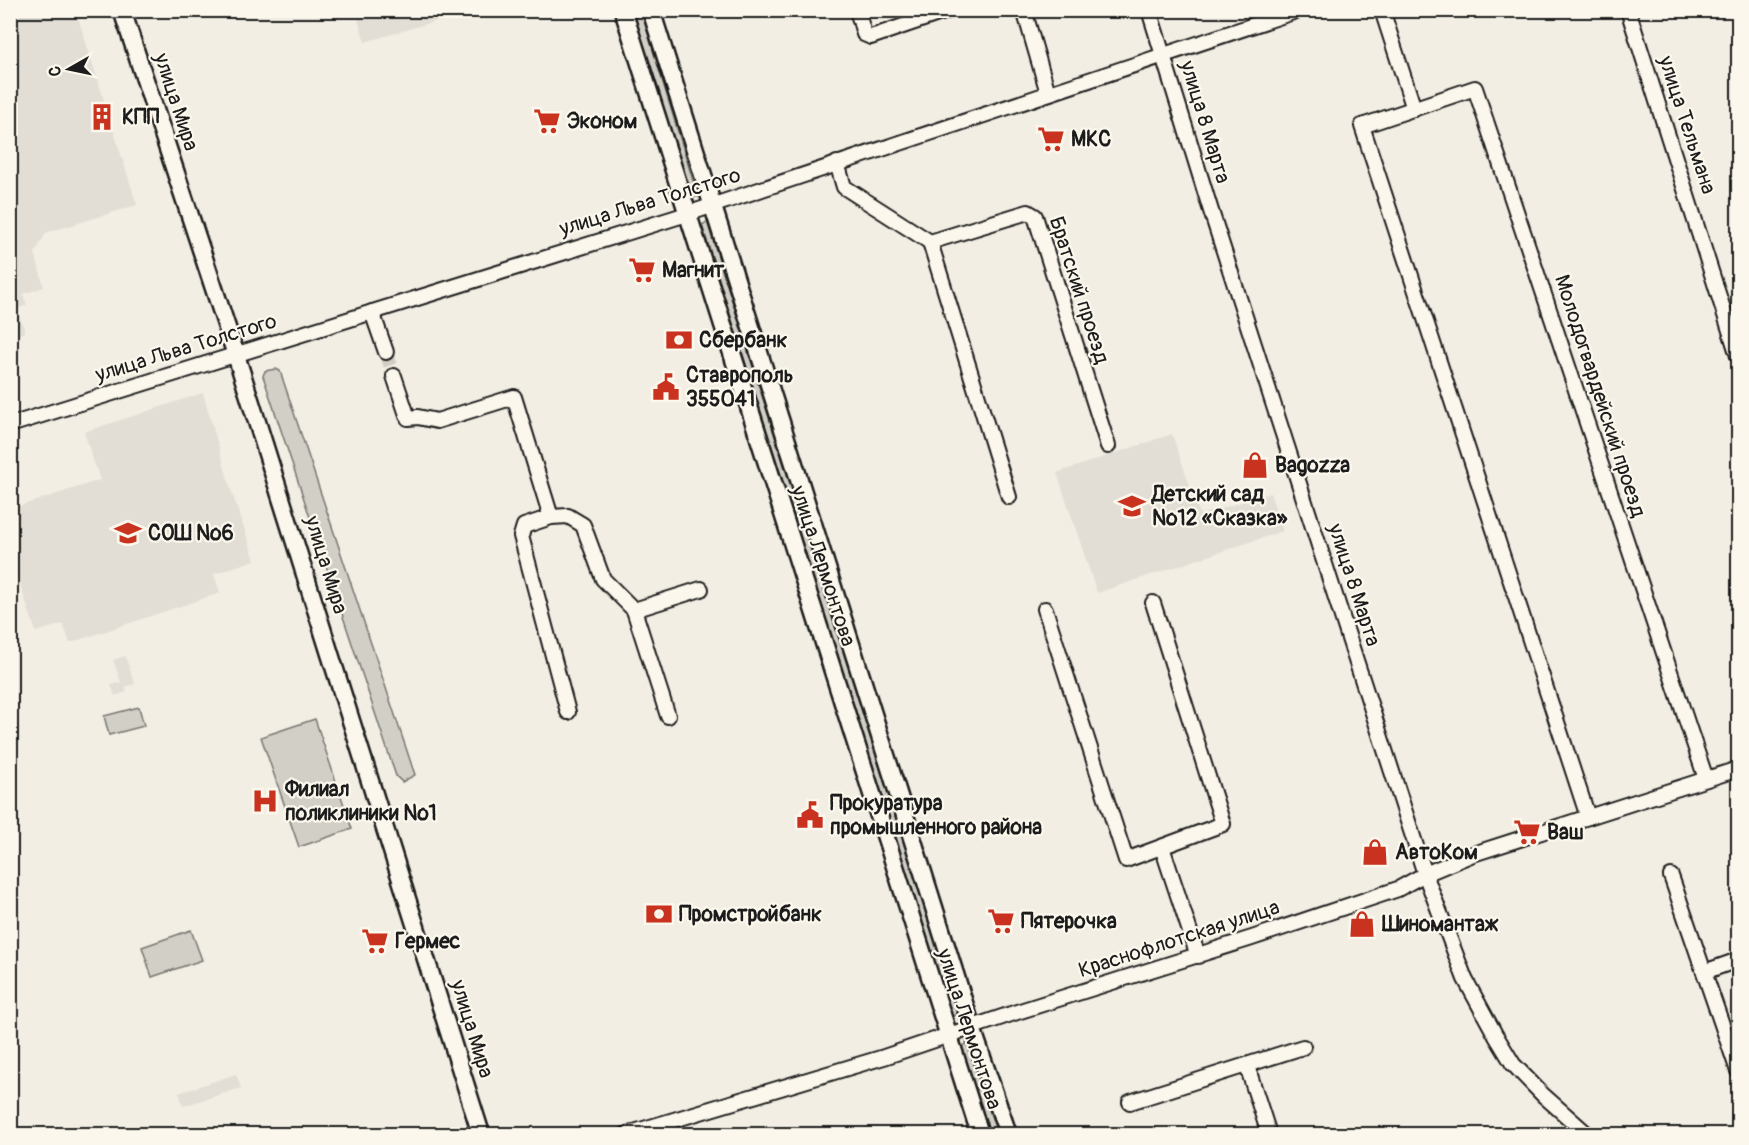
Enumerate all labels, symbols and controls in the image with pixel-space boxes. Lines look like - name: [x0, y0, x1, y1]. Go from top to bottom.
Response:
- north arrow: [39, 39, 99, 99]
- street label: улица Мира: [147, 49, 204, 154]
- street label: улица Тельмана: [1652, 52, 1722, 197]
- street label: улица 8 Марта: [1173, 56, 1236, 187]
- text: С: [45, 65, 66, 78]
- building icon: КПП: [87, 102, 117, 132]
- place label: КПП: [122, 104, 160, 131]
- supermarket icon: Эконом: [532, 106, 562, 136]
- place label: Эконом: [567, 108, 637, 135]
- supermarket icon: МКС: [1036, 124, 1066, 154]
- place label: МКС: [1071, 126, 1111, 153]
- street label: улица Льва Толстого: [555, 162, 744, 243]
- street label: Братский проезд: [1042, 213, 1116, 367]
- supermarket icon: Магнит: [627, 255, 657, 285]
- place label: Магнит: [662, 257, 725, 284]
- street label: Молодогвардейский проезд: [1548, 271, 1652, 521]
- street label: улица Льва Толстого: [91, 308, 280, 389]
- bank icon: Сбербанк: [664, 325, 694, 355]
- place label: Сбербанк: [699, 327, 788, 354]
- place label: Ставрополь 355041: [686, 362, 793, 413]
- public building icon: Ставрополь 355041: [651, 372, 681, 402]
- shop icon: Bagozza: [1240, 450, 1270, 480]
- place label: Bagozza: [1275, 452, 1350, 479]
- street label: улица Лермонтова: [784, 481, 862, 650]
- place label: Детский сад №12 «Сказка»: [1150, 481, 1288, 532]
- school or university icon: Детский сад №12 «Сказка»: [1117, 491, 1147, 521]
- street label: улица Мира: [298, 512, 354, 617]
- school or university icon: СОШ №6: [113, 518, 143, 548]
- street label: улица 8 Марта: [1321, 519, 1386, 650]
- place label: СОШ №6: [148, 520, 234, 547]
- place label: Филиал поликлиники №1: [284, 776, 437, 827]
- hospital icon: Филиал поликлиники №1: [250, 786, 280, 816]
- place label: Прокуратура промышленного района: [830, 790, 1042, 841]
- public building icon: Прокуратура промышленного района: [795, 800, 825, 830]
- supermarket icon: Ваш: [1512, 817, 1542, 847]
- place label: Ваш: [1547, 819, 1584, 846]
- shop icon: АвтоКом: [1360, 837, 1390, 867]
- place label: АвтоКом: [1395, 839, 1478, 866]
- street label: Краснофлотская улица: [1075, 894, 1283, 984]
- bank icon: Промстройбанк: [644, 899, 674, 929]
- place label: Промстройбанк: [679, 901, 822, 928]
- supermarket icon: Пятерочка: [986, 906, 1016, 936]
- place label: Пятерочка: [1021, 908, 1117, 935]
- shop icon: Шиномантаж: [1347, 909, 1377, 939]
- place label: Шиномантаж: [1381, 911, 1499, 938]
- supermarket icon: Гермес: [360, 926, 390, 956]
- place label: Гермес: [395, 928, 461, 955]
- street label: улица Лермонтова: [930, 944, 1008, 1113]
- street label: улица Мира: [444, 976, 500, 1081]

